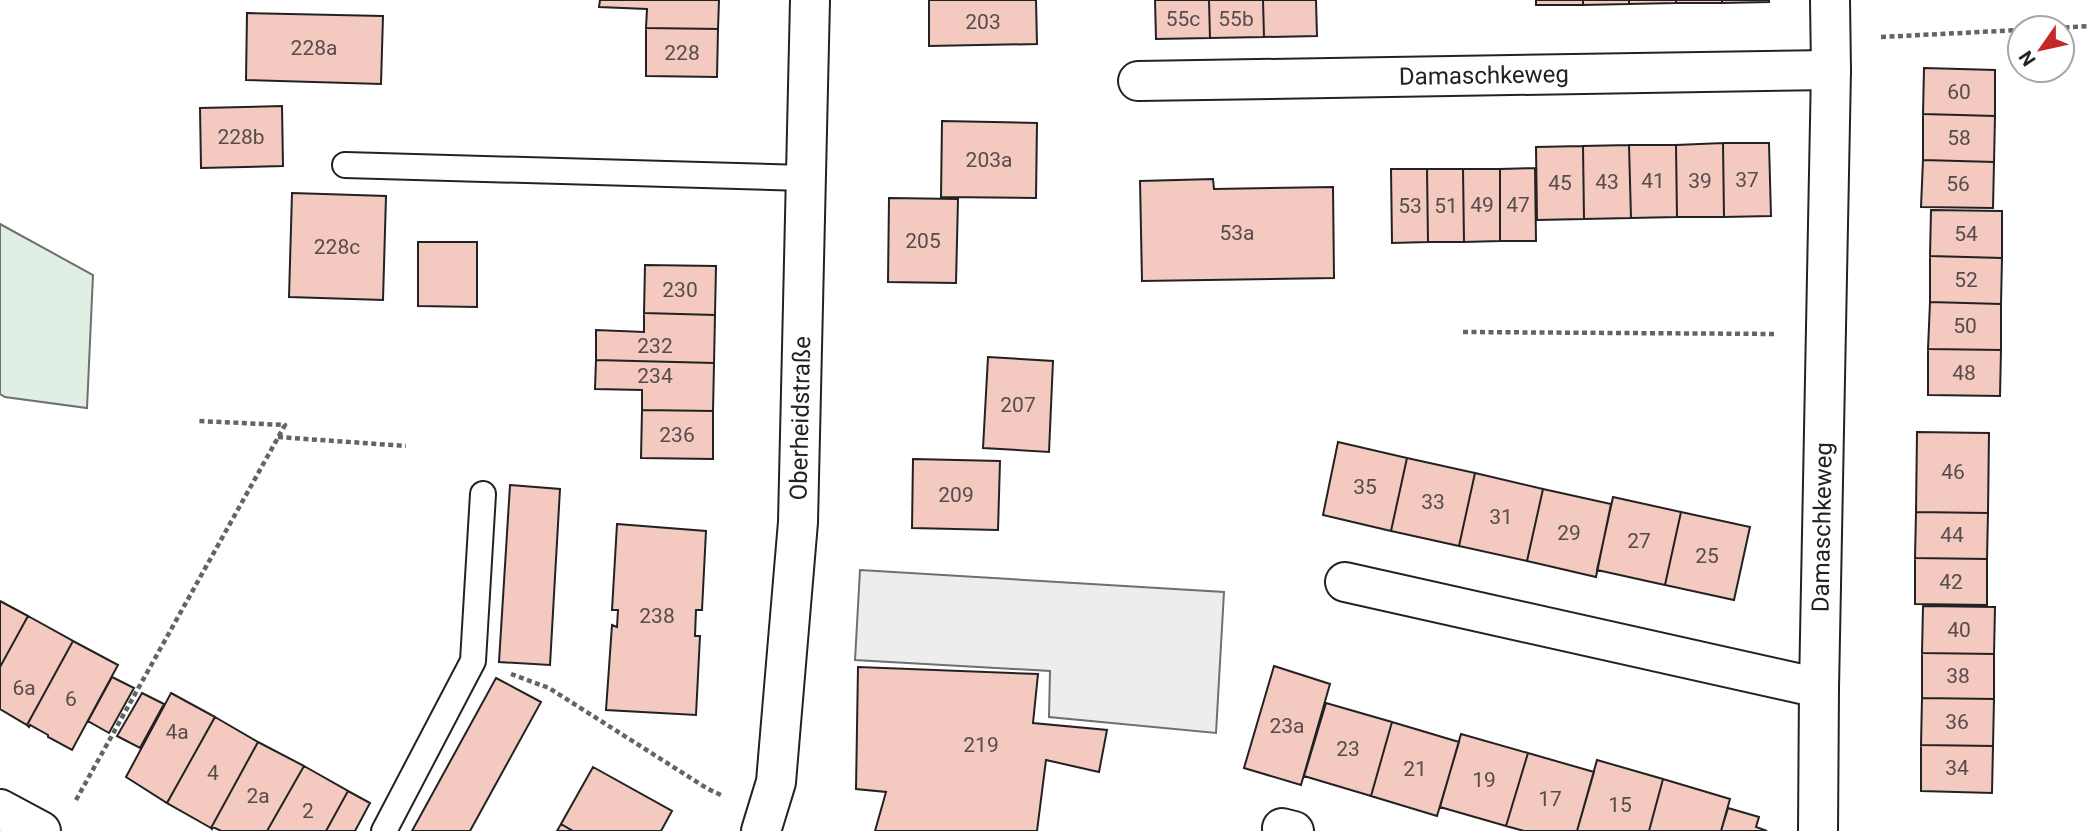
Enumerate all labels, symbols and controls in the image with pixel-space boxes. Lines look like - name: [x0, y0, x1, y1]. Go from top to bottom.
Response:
- house number: 55c: [1166, 7, 1200, 31]
- house number: 55b: [1218, 7, 1254, 31]
- house number: 203: [965, 10, 1001, 34]
- north arrow: [2006, 14, 2076, 84]
- house number: 228a: [291, 36, 337, 60]
- house number: 228: [664, 41, 700, 65]
- text: N: [2014, 46, 2041, 70]
- street label: Damaschkeweg: [1399, 60, 1569, 91]
- house number: 60: [1947, 80, 1971, 104]
- house number: 228b: [217, 125, 265, 149]
- house number: 58: [1947, 126, 1971, 150]
- house number: 203a: [966, 148, 1012, 172]
- house number: 37: [1735, 168, 1759, 192]
- house number: 41: [1641, 169, 1665, 193]
- house number: 39: [1688, 169, 1712, 193]
- house number: 43: [1595, 170, 1619, 194]
- house number: 45: [1548, 171, 1572, 195]
- house number: 56: [1946, 172, 1970, 196]
- house number: 49: [1470, 193, 1494, 217]
- house number: 47: [1506, 193, 1530, 217]
- house number: 53: [1398, 194, 1422, 218]
- house number: 51: [1434, 194, 1458, 218]
- house number: 53a: [1219, 221, 1255, 245]
- house number: 54: [1954, 222, 1978, 246]
- house number: 205: [905, 229, 941, 253]
- house number: 228c: [314, 235, 360, 259]
- house number: 52: [1954, 268, 1978, 292]
- house number: 230: [662, 278, 698, 302]
- house number: 50: [1953, 314, 1977, 338]
- house number: 232: [637, 334, 673, 358]
- street label: Oberheidstraße: [785, 336, 816, 501]
- house number: 48: [1952, 361, 1976, 385]
- house number: 234: [637, 364, 673, 388]
- house number: 207: [1000, 393, 1036, 417]
- house number: 236: [659, 423, 695, 447]
- street label: Damaschkeweg: [1806, 442, 1838, 612]
- house number: 46: [1941, 460, 1965, 484]
- house number: 35: [1353, 475, 1377, 499]
- house number: 209: [938, 483, 974, 507]
- house number: 33: [1421, 490, 1445, 514]
- house number: 31: [1489, 505, 1513, 529]
- house number: 29: [1557, 521, 1581, 545]
- house number: 44: [1940, 523, 1964, 547]
- house number: 27: [1627, 529, 1651, 553]
- house number: 25: [1695, 544, 1719, 568]
- house number: 42: [1939, 570, 1963, 594]
- house number: 238: [639, 604, 675, 628]
- house number: 40: [1947, 618, 1971, 642]
- house number: 38: [1946, 664, 1970, 688]
- house number: 6a: [12, 676, 36, 700]
- house number: 6: [65, 687, 77, 711]
- house number: 36: [1945, 710, 1969, 734]
- house number: 23a: [1269, 714, 1305, 738]
- house number: 4a: [165, 720, 189, 744]
- house number: 219: [963, 733, 999, 757]
- house number: 23: [1336, 737, 1360, 761]
- house number: 34: [1945, 756, 1969, 780]
- house number: 21: [1403, 757, 1427, 781]
- house number: 4: [207, 761, 219, 785]
- house number: 19: [1472, 768, 1496, 792]
- house number: 2a: [246, 784, 270, 808]
- house number: 17: [1538, 787, 1562, 811]
- house number: 15: [1608, 793, 1632, 817]
- house number: 2: [302, 799, 314, 823]

